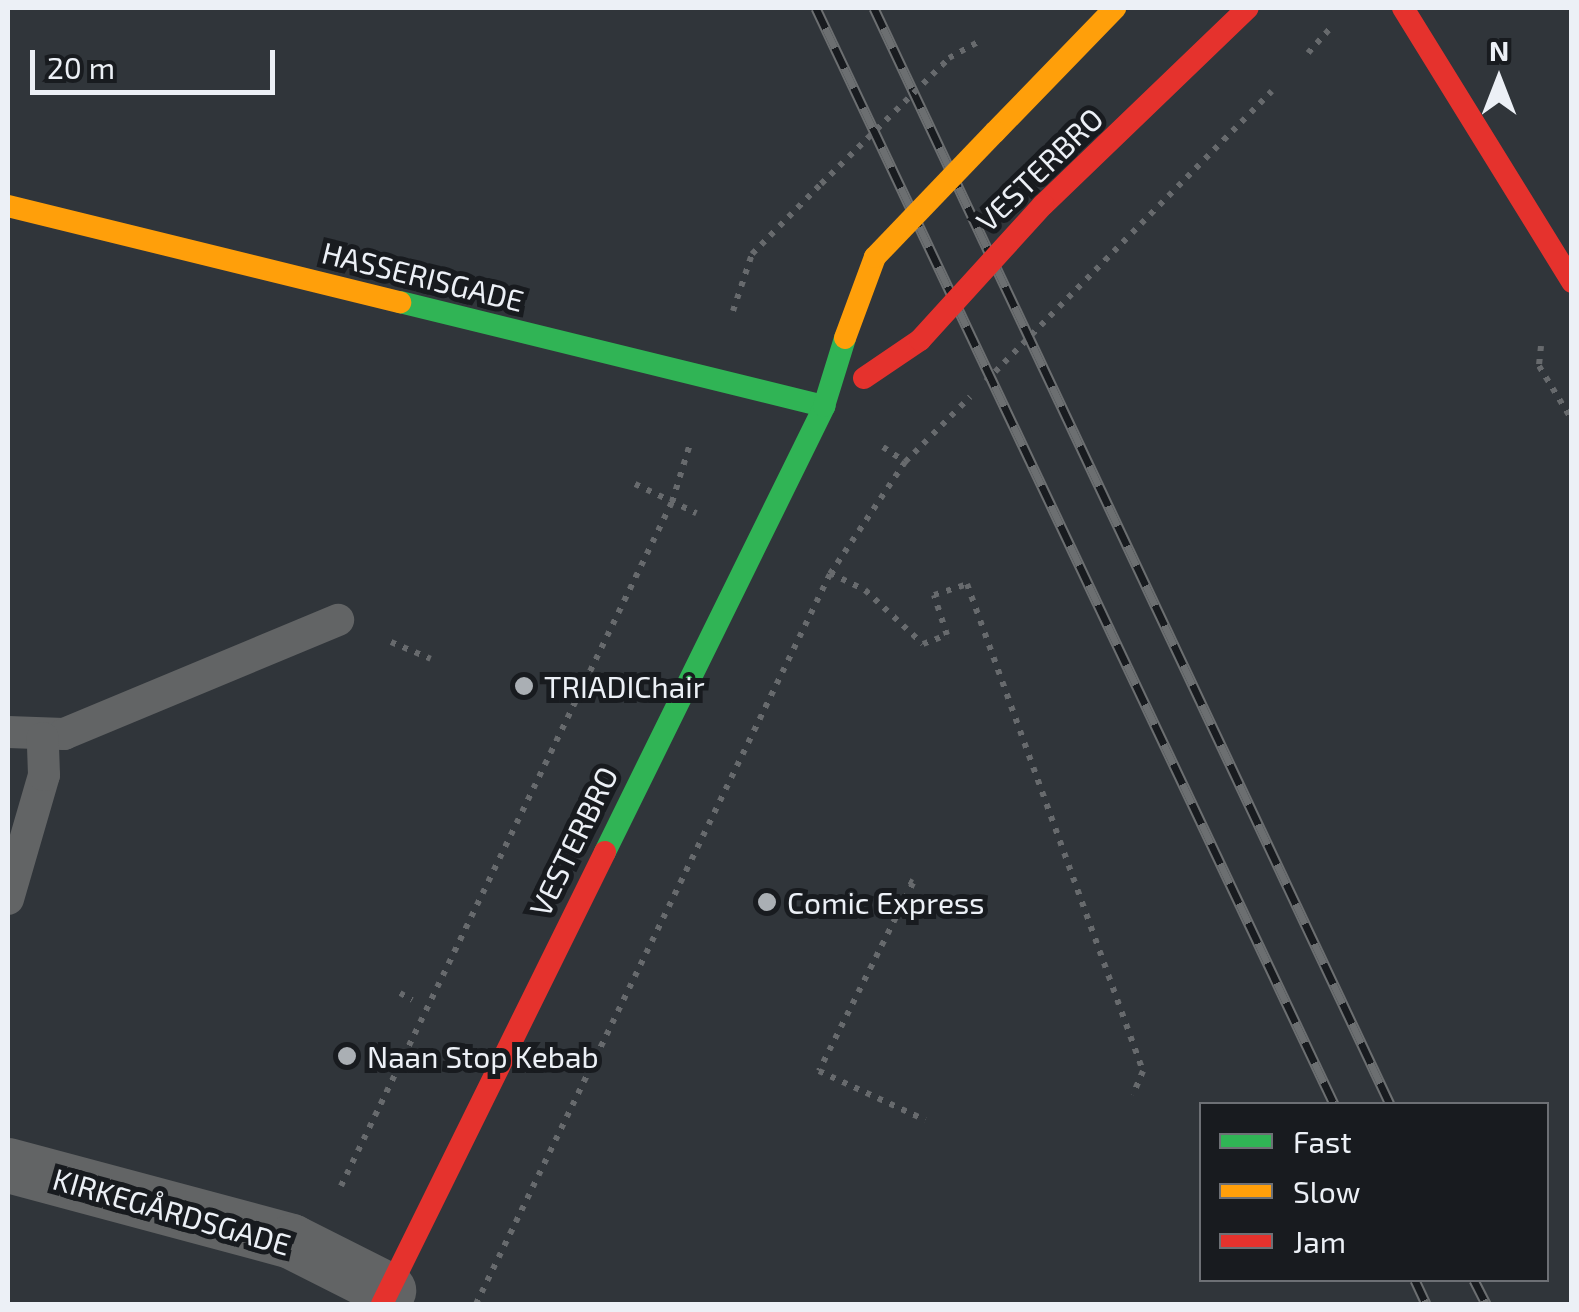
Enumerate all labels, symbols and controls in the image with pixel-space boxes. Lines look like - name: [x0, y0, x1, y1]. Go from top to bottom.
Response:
- scale bar: [35, 30, 280, 92]
- north arrow: [1449, 30, 1549, 130]
- text: N: [1489, 33, 1509, 67]
- text: 20 m: [47, 49, 115, 85]
- street label: VESTERBRO: [968, 100, 1110, 238]
- street label: HASSERISGADE: [318, 234, 528, 318]
- place label: TRIADIChair: [544, 668, 705, 704]
- marker: TRIADIChair: [513, 675, 535, 697]
- street label: VESTERBRO: [521, 760, 625, 922]
- place label: Comic Express: [787, 884, 984, 920]
- marker: Comic Express: [756, 891, 778, 913]
- place label: Naan Stop Kebab: [367, 1038, 599, 1074]
- marker: Naan Stop Kebab: [336, 1045, 358, 1067]
- legend: [1199, 1102, 1549, 1282]
- text: Fast: [1293, 1123, 1352, 1159]
- street label: KIRKEGÅRDSGADE: [49, 1160, 295, 1262]
- text: Slow: [1293, 1173, 1360, 1209]
- text: Jam: [1293, 1223, 1346, 1259]

